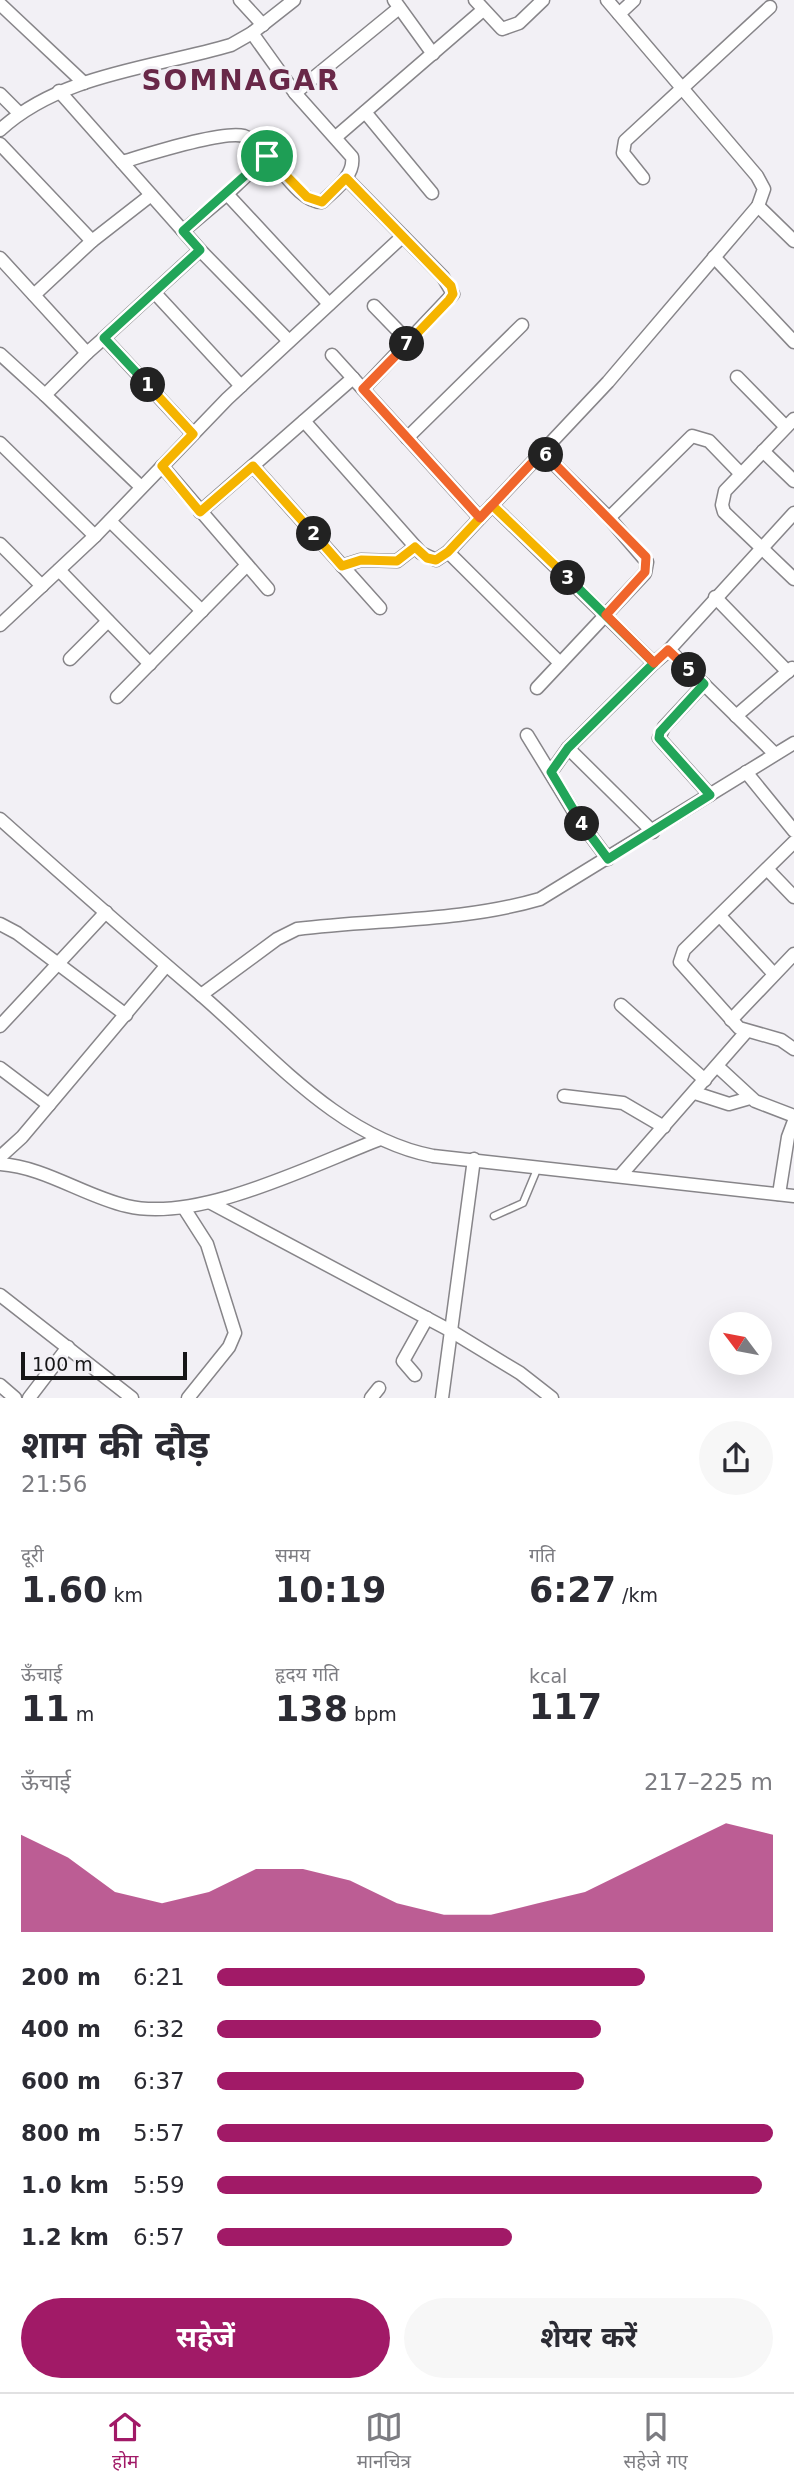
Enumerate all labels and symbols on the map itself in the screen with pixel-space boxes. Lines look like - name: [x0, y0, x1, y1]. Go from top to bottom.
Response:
- district label: SOMNAGAR: [141, 64, 341, 97]
- pin: [237, 126, 297, 186]
- pin: 7: [390, 326, 424, 362]
- pin: 1: [130, 368, 166, 402]
- pin: 6: [528, 438, 564, 472]
- pin: 2: [296, 516, 332, 552]
- pin: 3: [550, 560, 586, 596]
- pin: 5: [672, 652, 706, 688]
- pin: 4: [564, 806, 600, 842]
- north arrow: [709, 1312, 772, 1376]
- scale bar: [21, 1349, 187, 1381]

